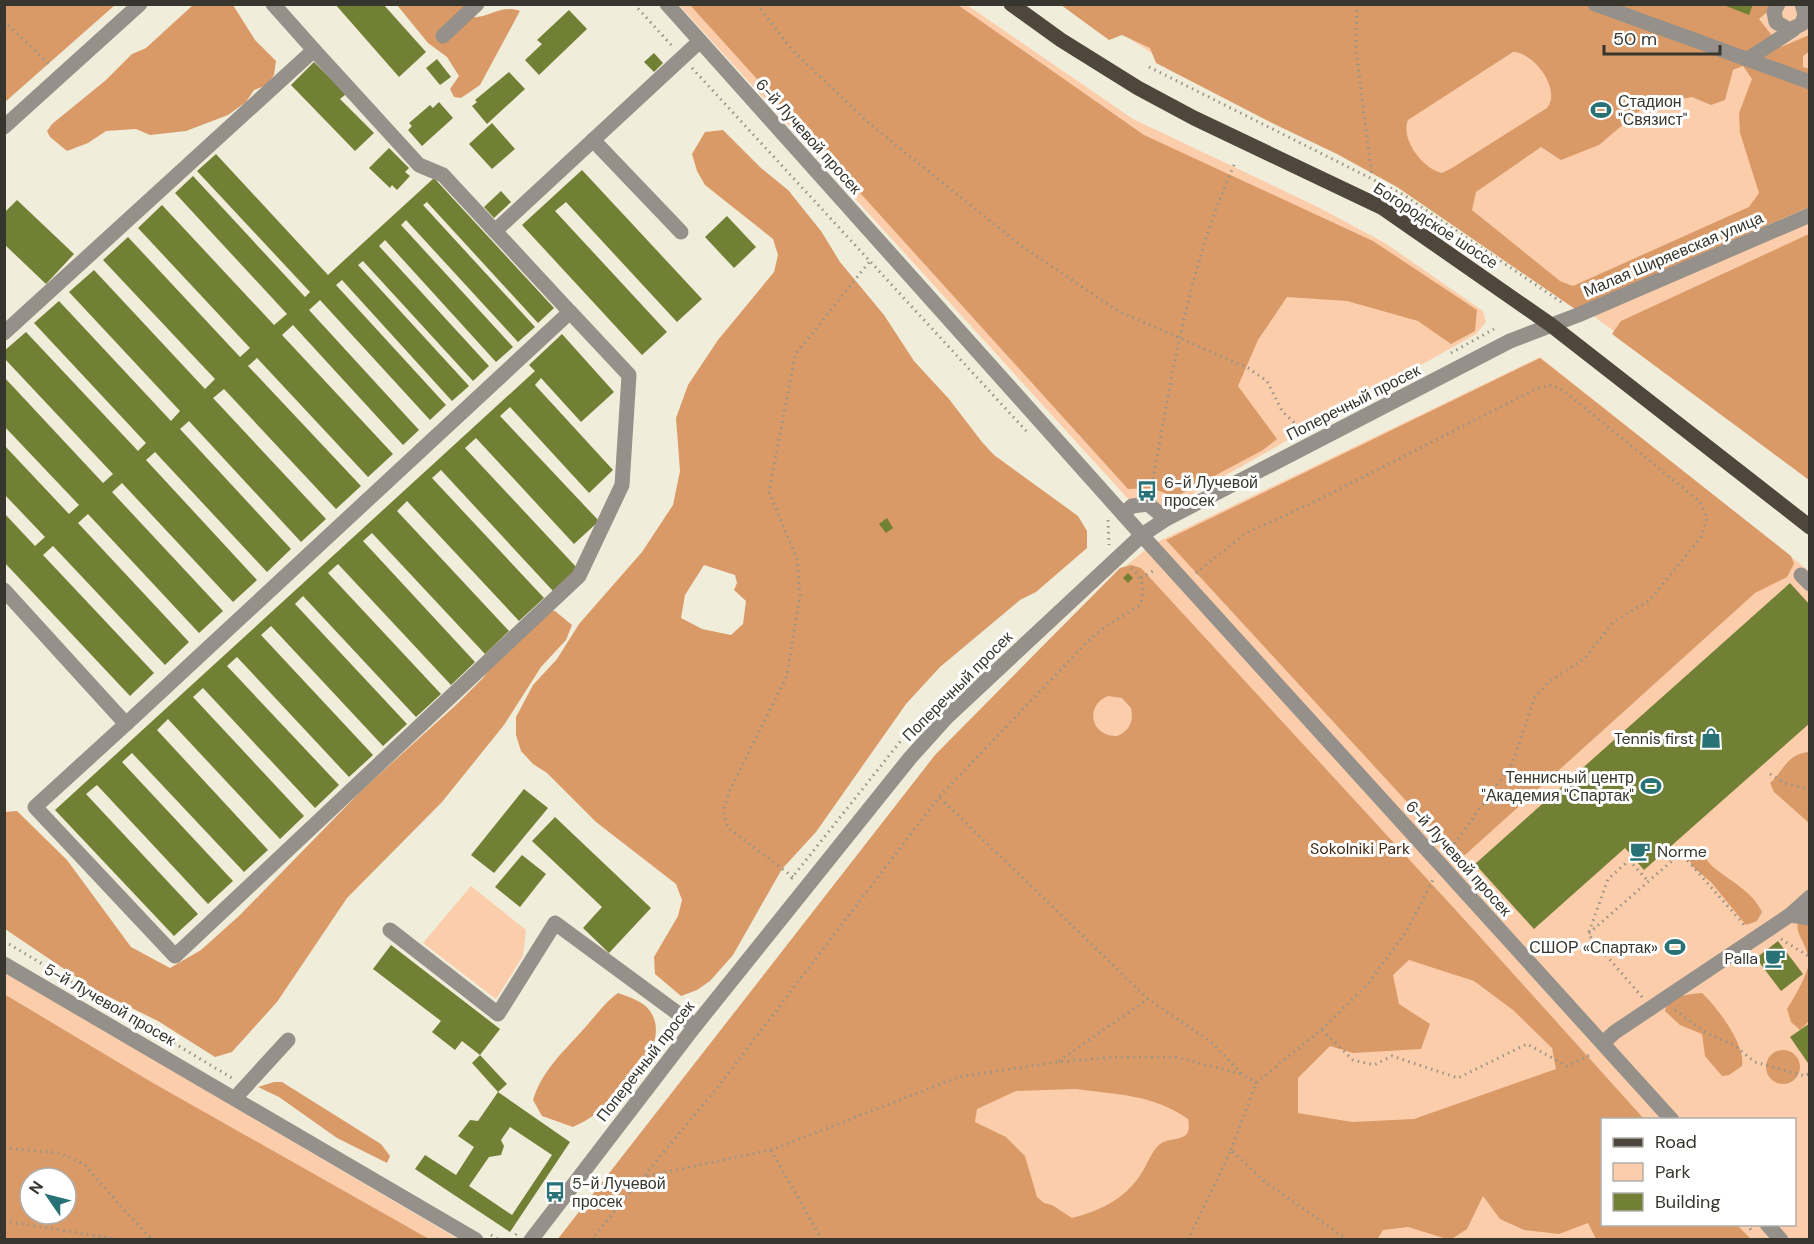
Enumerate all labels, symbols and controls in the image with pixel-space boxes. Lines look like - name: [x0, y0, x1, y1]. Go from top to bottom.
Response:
- scale bar: [1604, 18, 1720, 56]
- text: 50 m: [1613, 27, 1657, 51]
- street label: 6-й Лучевой просек: [751, 74, 867, 199]
- place label: Стадион "Связист": [1618, 91, 1688, 130]
- sports icon: Стадион "Связист": [1589, 98, 1613, 122]
- street label: Богородское шоссе: [1369, 177, 1502, 274]
- street label: Малая Ширяевская улица: [1580, 207, 1766, 302]
- street label: Поперечный просек: [1283, 359, 1425, 445]
- place label: 6-й Лучевой просек: [1164, 472, 1258, 511]
- bus stop icon: 6-й Лучевой просек: [1135, 479, 1159, 503]
- street label: Поперечный просек: [898, 626, 1018, 746]
- shop icon: Tennis first: [1699, 726, 1723, 750]
- place label: Tennis first: [1614, 728, 1694, 749]
- place label: Теннисный центр "Академия "Спартак": [1481, 767, 1634, 806]
- sports icon: Теннисный центр "Академия "Спартак": [1639, 774, 1663, 798]
- street label: 6-й Лучевой просек: [1401, 796, 1517, 921]
- park label: Sokolniki Park: [1310, 838, 1410, 859]
- cafe icon: Norme: [1628, 839, 1652, 863]
- place label: Norme: [1657, 841, 1707, 862]
- sports icon: СШОР «Спартак»: [1663, 935, 1687, 959]
- place label: СШОР «Спартак»: [1529, 937, 1658, 958]
- cafe icon: Palla: [1763, 946, 1787, 970]
- place label: Palla: [1725, 948, 1758, 969]
- street label: 5-й Лучевой просек: [40, 958, 180, 1051]
- street label: Поперечный просек: [592, 996, 700, 1126]
- legend: [1601, 1118, 1796, 1226]
- text: Road: [1655, 1130, 1697, 1154]
- text: Park: [1655, 1160, 1691, 1184]
- north arrow: [18, 1166, 78, 1226]
- place label: 5-й Лучевой просек: [572, 1173, 666, 1212]
- text: N: [24, 1177, 48, 1198]
- bus stop icon: 5-й Лучевой просек: [543, 1180, 567, 1204]
- text: Building: [1655, 1190, 1720, 1214]

